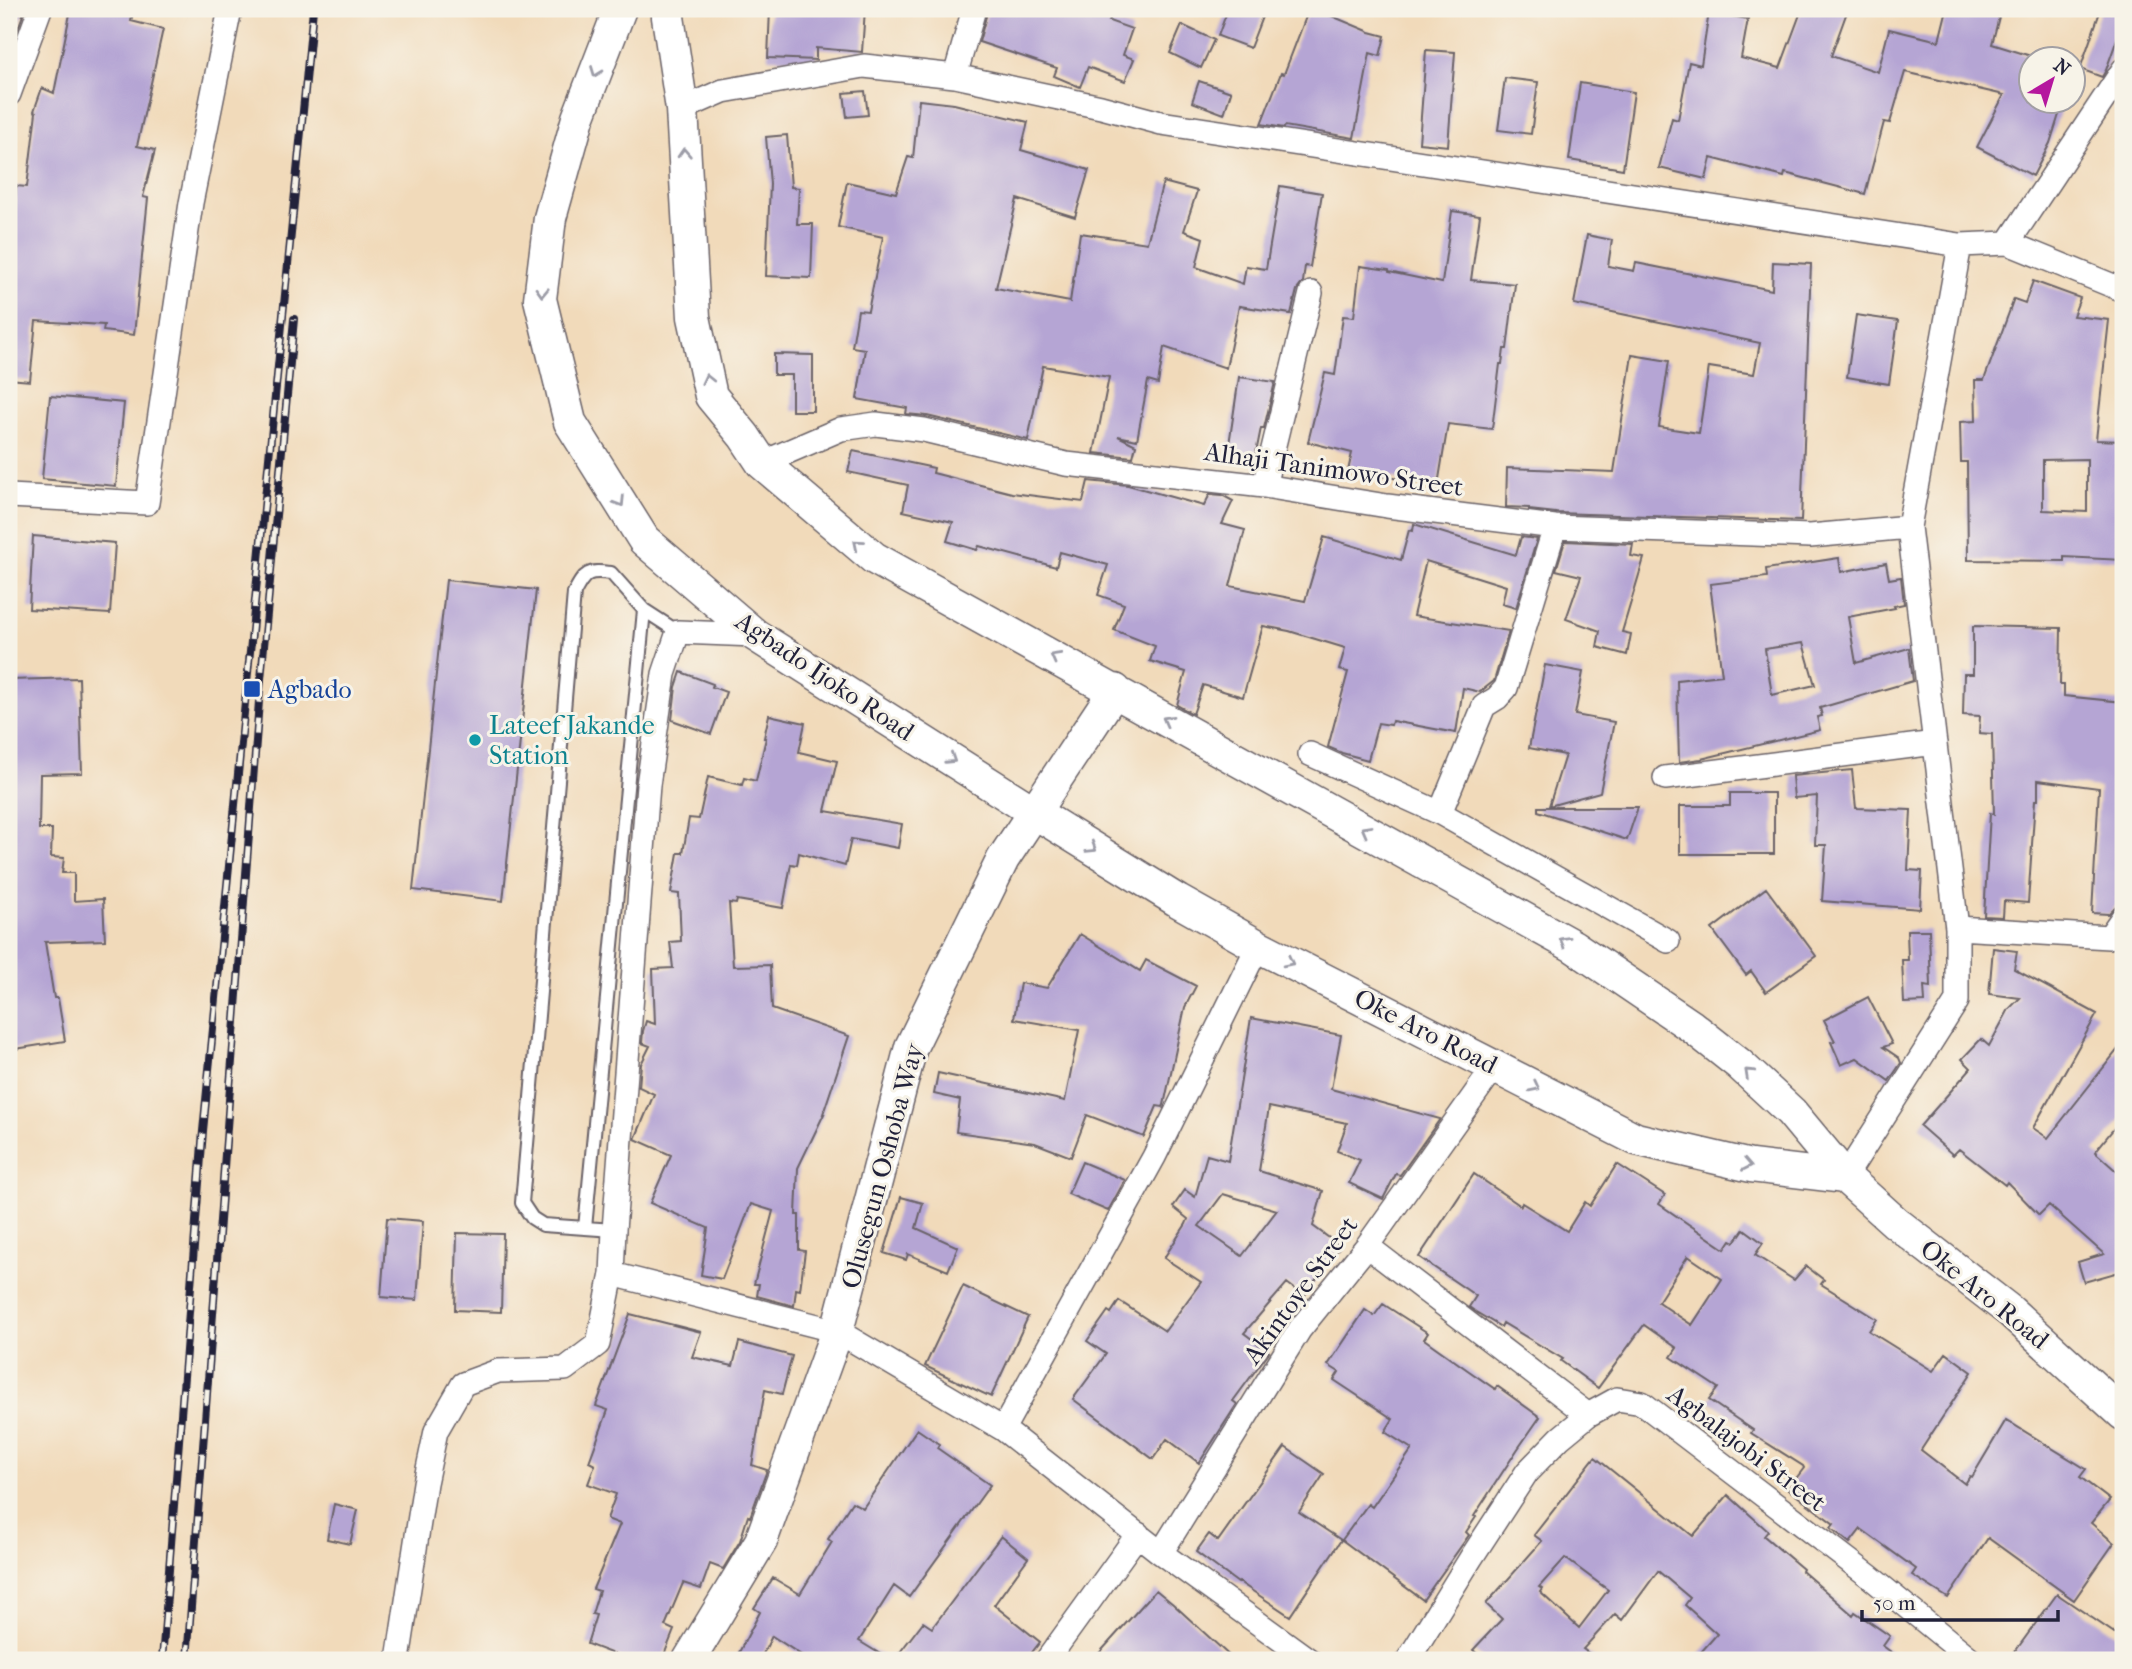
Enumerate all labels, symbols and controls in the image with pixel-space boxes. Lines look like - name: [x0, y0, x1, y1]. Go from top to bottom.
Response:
- north arrow: [2016, 46, 2086, 116]
- text: N: [2049, 54, 2075, 81]
- one-way arrow: [590, 66, 604, 78]
- one-way arrow: [677, 147, 692, 158]
- one-way arrow: [534, 287, 550, 298]
- one-way arrow: [701, 373, 716, 385]
- street label: Alhaji Tanimowo Street: [1202, 436, 1466, 503]
- one-way arrow: [612, 494, 625, 507]
- one-way arrow: [853, 540, 866, 552]
- street label: Agbado Ijoko Road: [729, 605, 921, 748]
- one-way arrow: [1050, 652, 1062, 665]
- place label: Agbado: [267, 674, 352, 705]
- marker: Agbado: [242, 679, 262, 699]
- place label: Lateef Jakande Station: [489, 710, 655, 771]
- one-way arrow: [1162, 714, 1174, 728]
- marker: Lateef Jakande Station: [467, 732, 483, 748]
- one-way arrow: [944, 751, 957, 764]
- one-way arrow: [1360, 825, 1373, 838]
- one-way arrow: [1084, 840, 1097, 853]
- one-way arrow: [1559, 937, 1572, 950]
- one-way arrow: [1282, 953, 1294, 967]
- street label: Oke Aro Road: [1349, 982, 1503, 1081]
- street label: Olusegun Oshoba Way: [835, 1039, 930, 1292]
- one-way arrow: [1744, 1069, 1757, 1082]
- one-way arrow: [1528, 1079, 1540, 1092]
- one-way arrow: [1741, 1156, 1753, 1171]
- street label: Akintoye Street: [1236, 1210, 1365, 1371]
- street label: Oke Aro Road: [1914, 1233, 2056, 1356]
- street label: Agbalajobi Street: [1660, 1378, 1833, 1519]
- scale bar: [1862, 1578, 2058, 1622]
- text: 50 m: [1873, 1591, 1916, 1615]

